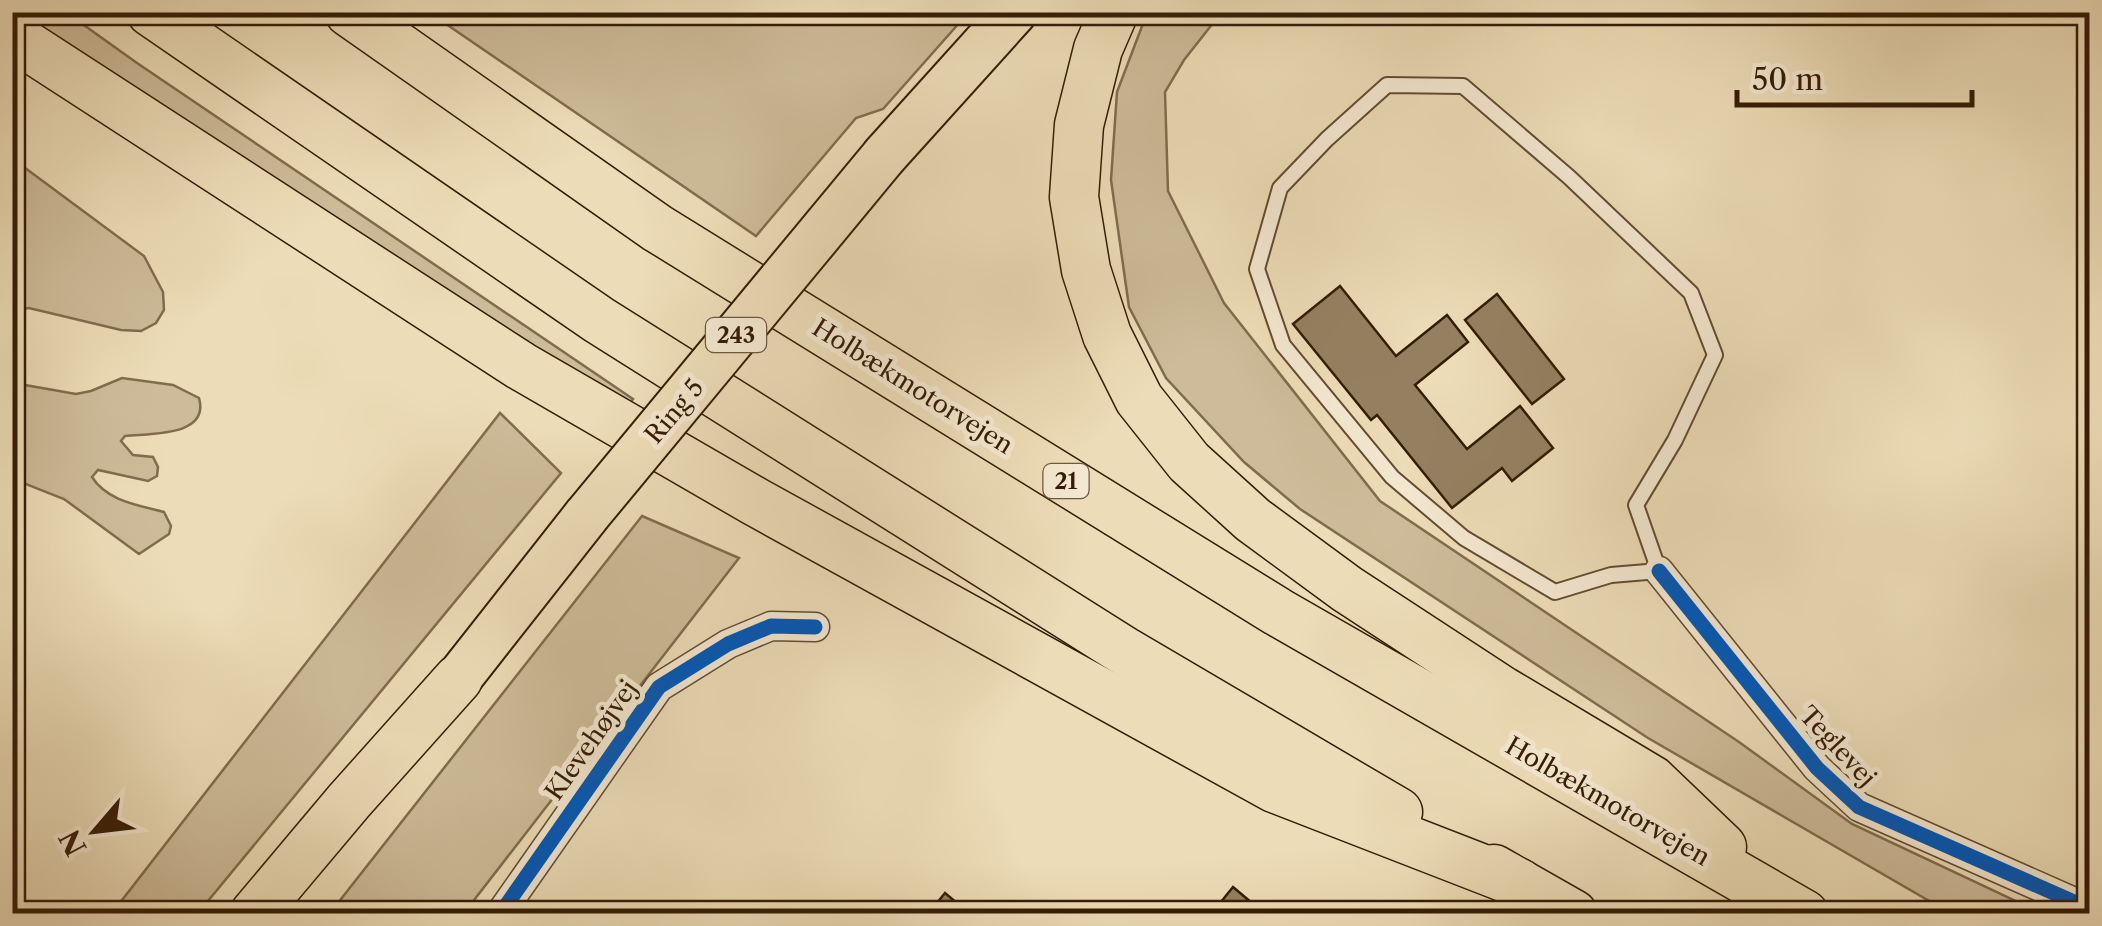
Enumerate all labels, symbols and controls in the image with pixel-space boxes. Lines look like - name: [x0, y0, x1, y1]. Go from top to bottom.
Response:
- scale bar: [1737, 45, 1972, 107]
- text: 50 m: [1752, 61, 1823, 98]
- street label: Holbækmotorvejen: [807, 312, 1019, 461]
- road number: 243: [706, 318, 766, 352]
- street label: Ring 5: [638, 373, 710, 450]
- road number: 21: [1044, 464, 1088, 498]
- street label: Klevehøjvej: [539, 674, 644, 806]
- street label: Teglevej: [1793, 700, 1883, 793]
- street label: Holbækmotorvejen: [1500, 730, 1716, 873]
- north arrow: [45, 781, 145, 881]
- text: N: [52, 824, 94, 861]

